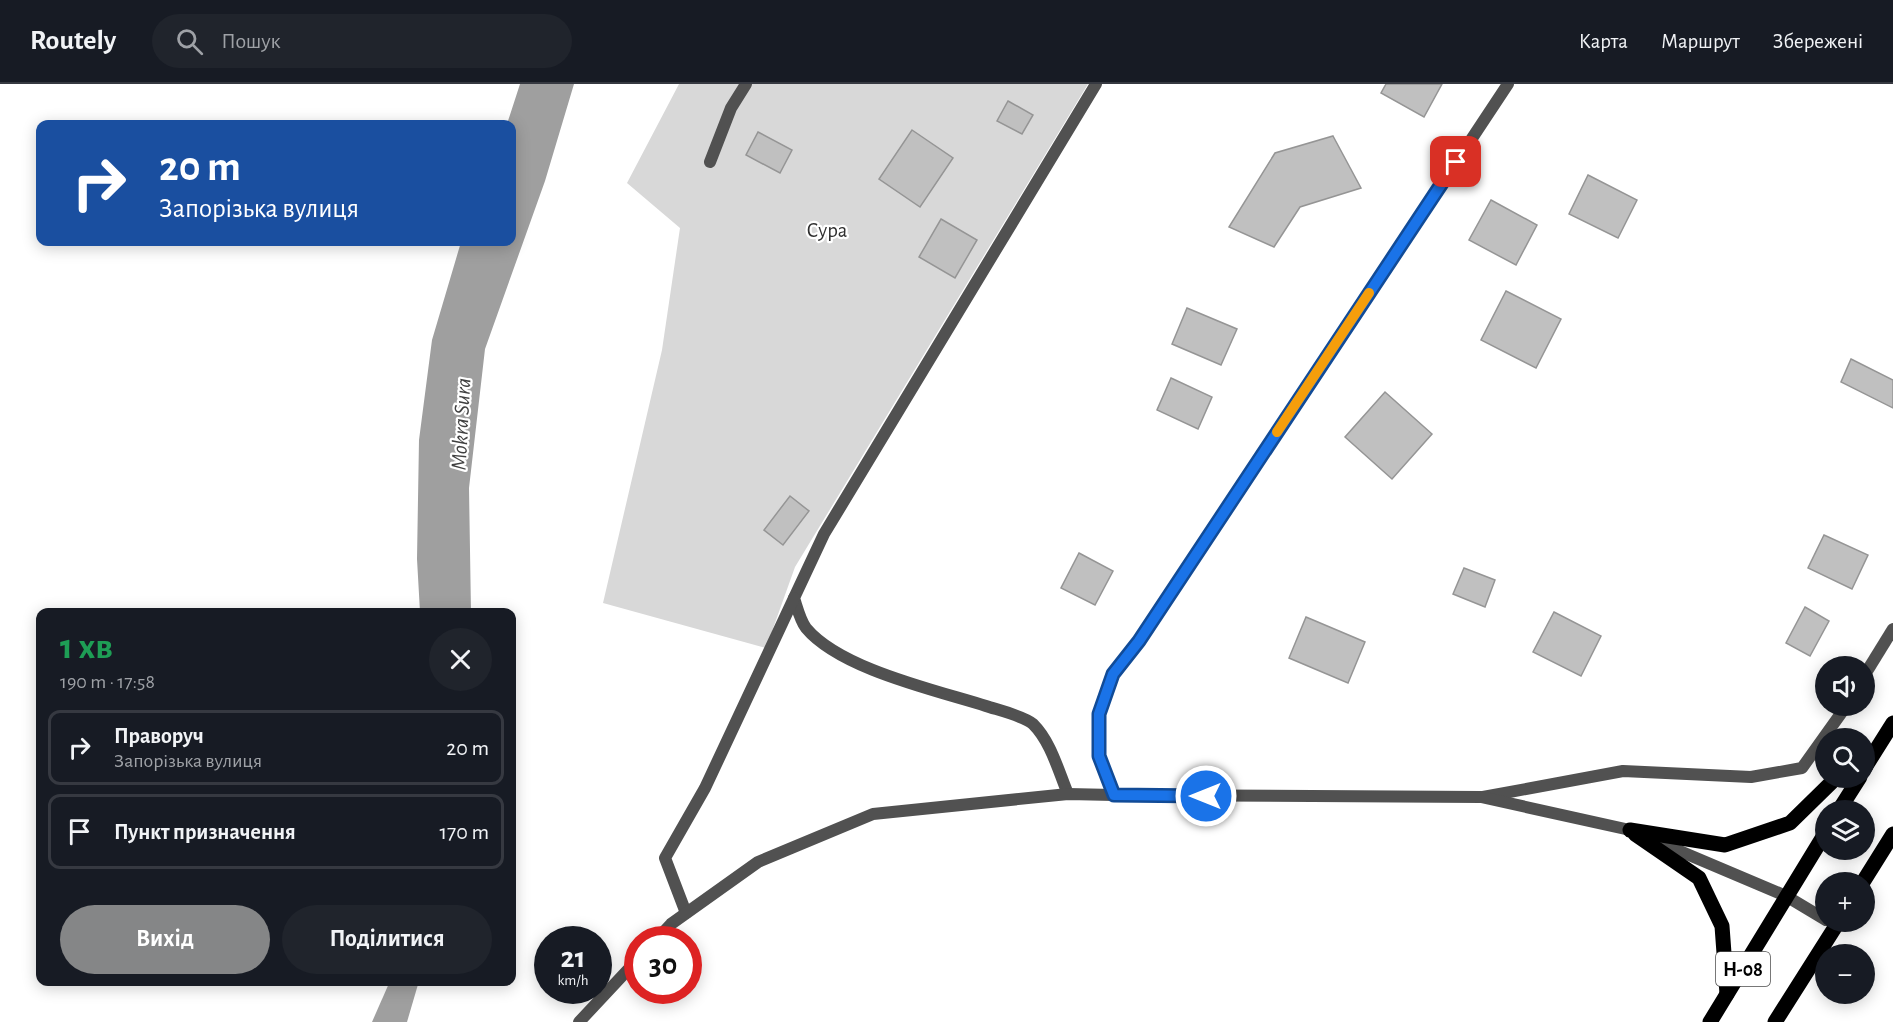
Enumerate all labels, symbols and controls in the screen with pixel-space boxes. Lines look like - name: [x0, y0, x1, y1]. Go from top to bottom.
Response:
- search box: [152, 14, 572, 68]
- icon: search: [173, 25, 206, 58]
- text: Routely: [30, 27, 116, 55]
- text: Пошук: [221, 30, 281, 52]
- text: Карта: [1579, 31, 1628, 52]
- text: Маршрут: [1661, 31, 1740, 52]
- text: Збережені: [1773, 31, 1863, 52]
- pin: [1430, 136, 1481, 187]
- icon: right: [60, 144, 138, 222]
- icon: arrive: [1439, 145, 1472, 178]
- text: 20 m: [159, 146, 241, 188]
- text: Запорізька вулиця: [159, 195, 359, 222]
- park label: Сура: [807, 220, 848, 241]
- water label: Mokra Sura: [448, 377, 474, 471]
- button: close: [429, 628, 492, 691]
- text: 1 хв: [60, 629, 113, 665]
- map controls: [1815, 656, 1875, 1004]
- button: sound: [1815, 656, 1875, 716]
- text: 190 m · 17:58: [60, 672, 155, 692]
- text: Праворуч: [114, 725, 204, 747]
- button: search: [1815, 728, 1875, 788]
- icon: right: [63, 731, 96, 764]
- text: 20 m: [446, 737, 489, 759]
- text: Запорізька вулиця: [114, 751, 262, 771]
- position arrow: [1174, 764, 1238, 828]
- button: layers: [1815, 800, 1875, 860]
- icon: arrive: [63, 815, 96, 848]
- text: Пункт призначення: [114, 821, 296, 843]
- text: 170 m: [439, 821, 489, 843]
- button: +: [1815, 872, 1875, 932]
- button: Вихід: [60, 905, 270, 974]
- button: Поділитися: [282, 905, 492, 974]
- speed limit sign: 30: [624, 926, 702, 1004]
- text: 21: [561, 943, 585, 973]
- button: −: [1815, 944, 1875, 1004]
- road number: Н-08: [1716, 952, 1770, 986]
- text: km/h: [558, 973, 588, 988]

